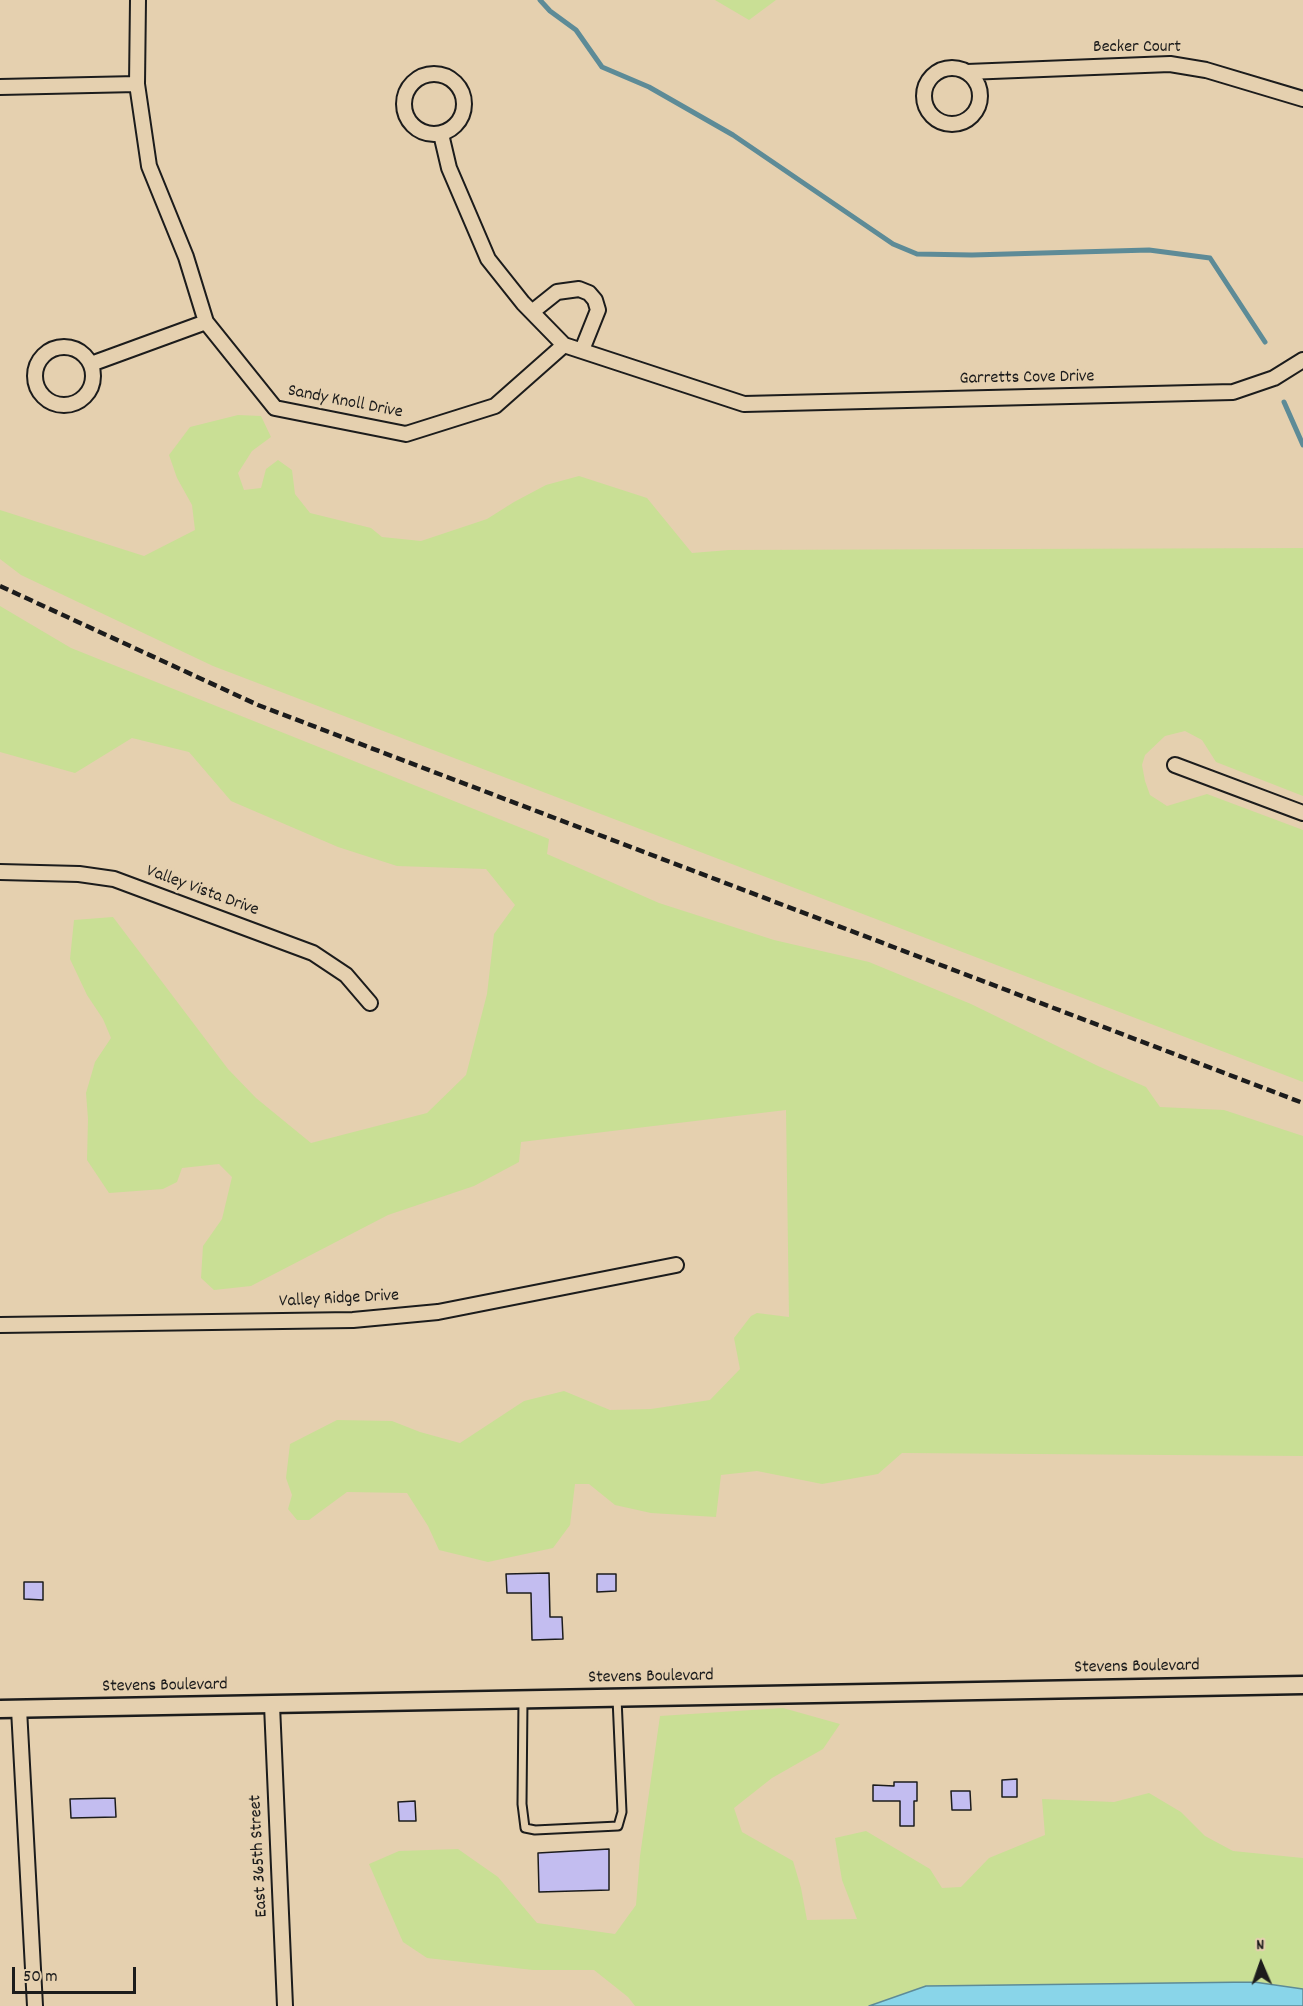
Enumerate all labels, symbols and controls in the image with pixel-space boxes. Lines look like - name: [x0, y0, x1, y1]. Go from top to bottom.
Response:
- street label: Becker Court: [1093, 38, 1181, 60]
- street label: Garretts Cove Drive: [959, 367, 1095, 391]
- street label: Sandy Knoll Drive: [286, 381, 404, 425]
- street label: Valley Vista Drive: [143, 862, 261, 922]
- street label: Valley Ridge Drive: [278, 1286, 400, 1314]
- street label: Stevens Boulevard: [1074, 1656, 1200, 1680]
- street label: Stevens Boulevard: [588, 1666, 714, 1690]
- street label: Stevens Boulevard: [102, 1675, 228, 1699]
- street label: East 365th Street: [246, 1794, 274, 1918]
- north arrow: [1231, 1934, 1291, 1994]
- text: N: [1256, 1934, 1265, 1957]
- scale bar: [15, 1955, 140, 1993]
- text: 50 m: [23, 1965, 58, 1990]

